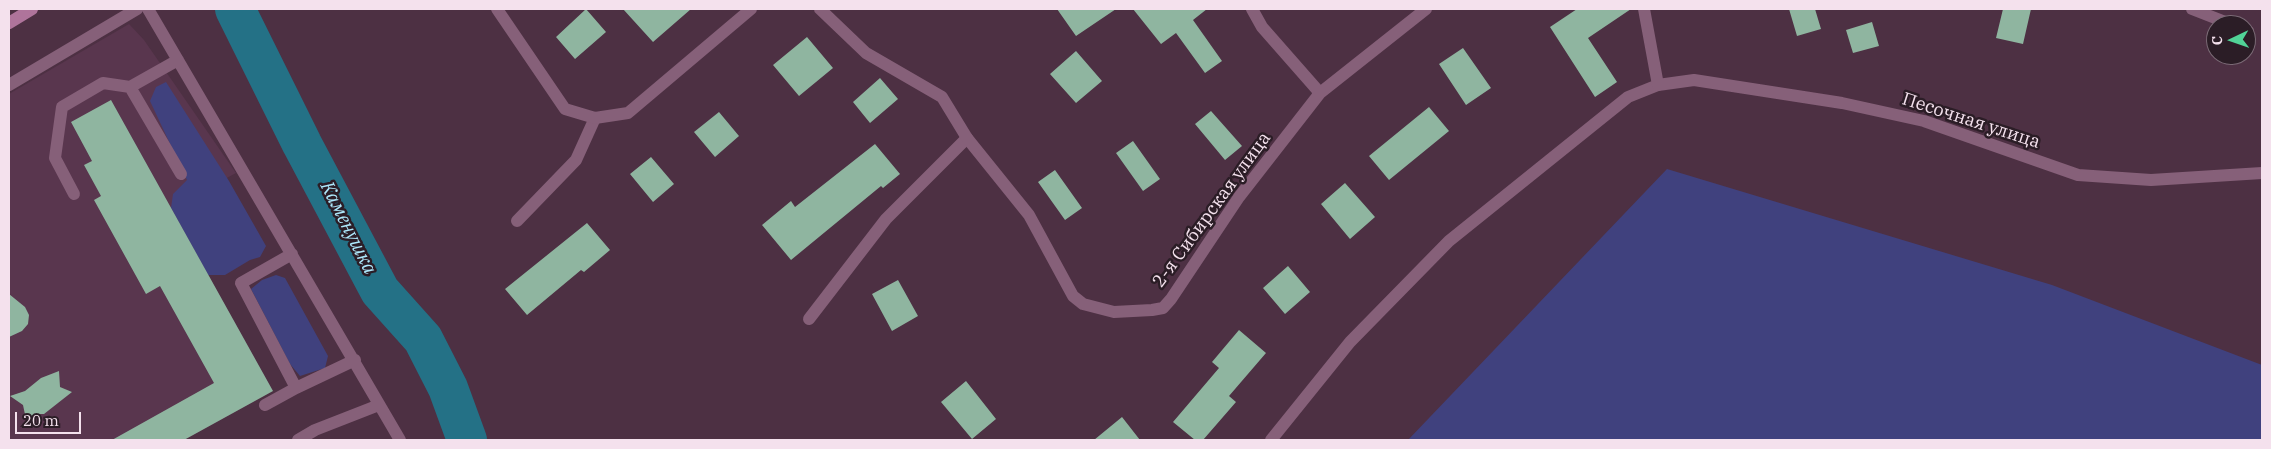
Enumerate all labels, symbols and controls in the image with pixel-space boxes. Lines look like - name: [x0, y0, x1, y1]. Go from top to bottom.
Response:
- north arrow: [2206, 15, 2256, 65]
- text: С: [2208, 36, 2226, 46]
- street label: Песочная улица: [1899, 89, 2043, 153]
- street label: 2-я Сибирская улица: [1148, 128, 1276, 292]
- water label: Каменушка: [315, 178, 381, 278]
- scale bar: [18, 402, 84, 434]
- text: 20 m: [23, 411, 59, 430]

